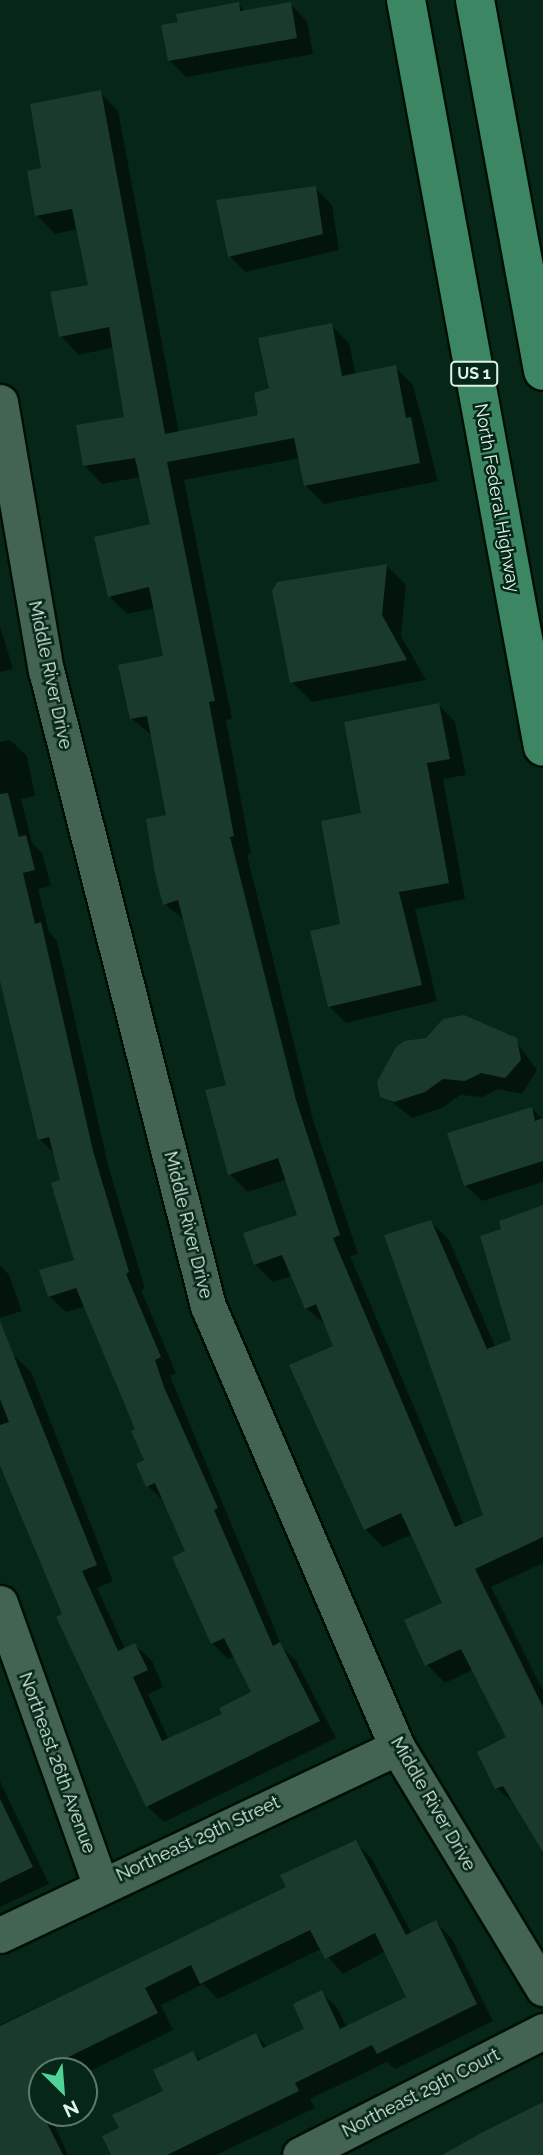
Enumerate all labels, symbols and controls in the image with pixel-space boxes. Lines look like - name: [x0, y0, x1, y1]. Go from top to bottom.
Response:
- road number: US 1: [449, 362, 498, 386]
- street label: North Federal Highway: [470, 402, 524, 594]
- street label: Middle River Drive: [24, 599, 76, 751]
- street label: Middle River Drive: [159, 1149, 217, 1301]
- street label: Northeast 26th Avenue: [14, 1669, 100, 1857]
- street label: Middle River Drive: [386, 1733, 480, 1875]
- street label: Northeast 29th Street: [113, 1792, 283, 1886]
- street label: Northeast 29th Court: [339, 2044, 503, 2142]
- north arrow: [28, 2057, 98, 2127]
- text: N: [60, 2096, 82, 2122]

